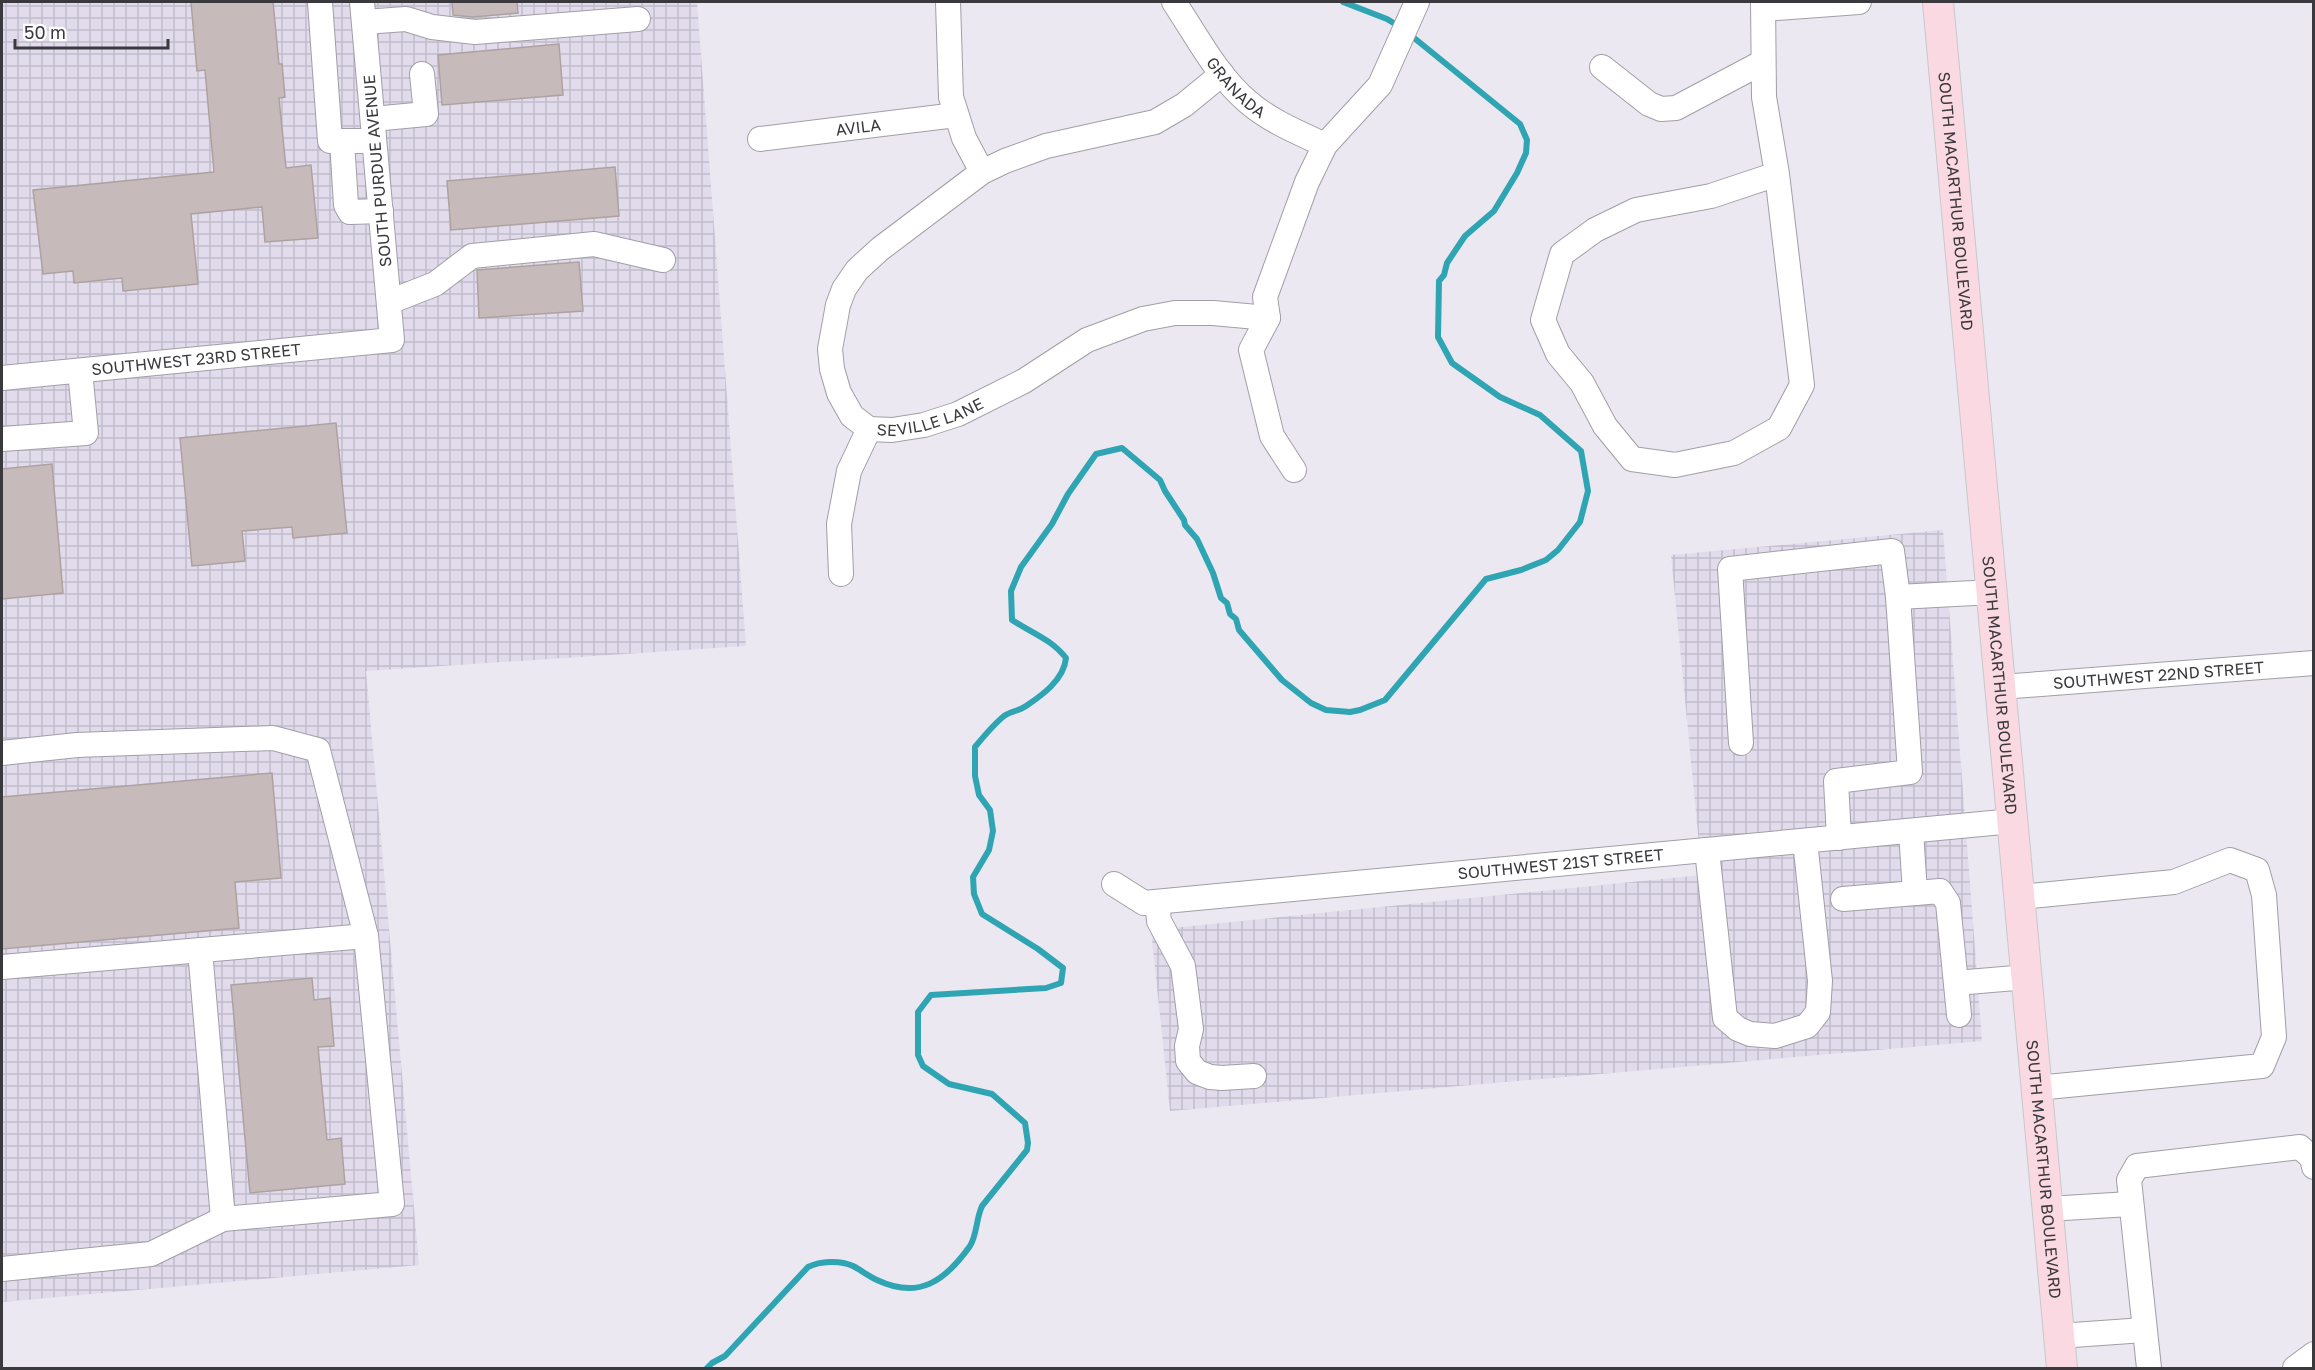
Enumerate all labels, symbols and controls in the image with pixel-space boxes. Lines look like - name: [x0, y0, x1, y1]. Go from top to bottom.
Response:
- scale bar: [15, 12, 168, 50]
- text: 50 m: [24, 21, 66, 43]
- street label: GRANADA: [1202, 53, 1270, 122]
- street label: SOUTH MACARTHUR BOULEVARD: [1934, 71, 1978, 332]
- street label: SOUTH PURDUE AVENUE: [359, 74, 395, 268]
- street label: AVILA: [835, 114, 882, 140]
- street label: SOUTHWEST 23RD STREET: [90, 339, 302, 379]
- street label: SEVILLE LANE: [876, 393, 986, 440]
- street label: SOUTH MACARTHUR BOULEVARD: [1978, 555, 2022, 816]
- street label: SOUTHWEST 22ND STREET: [2052, 657, 2265, 693]
- street label: SOUTHWEST 21ST STREET: [1457, 844, 1665, 883]
- street label: SOUTH MACARTHUR BOULEVARD: [2022, 1039, 2066, 1300]

